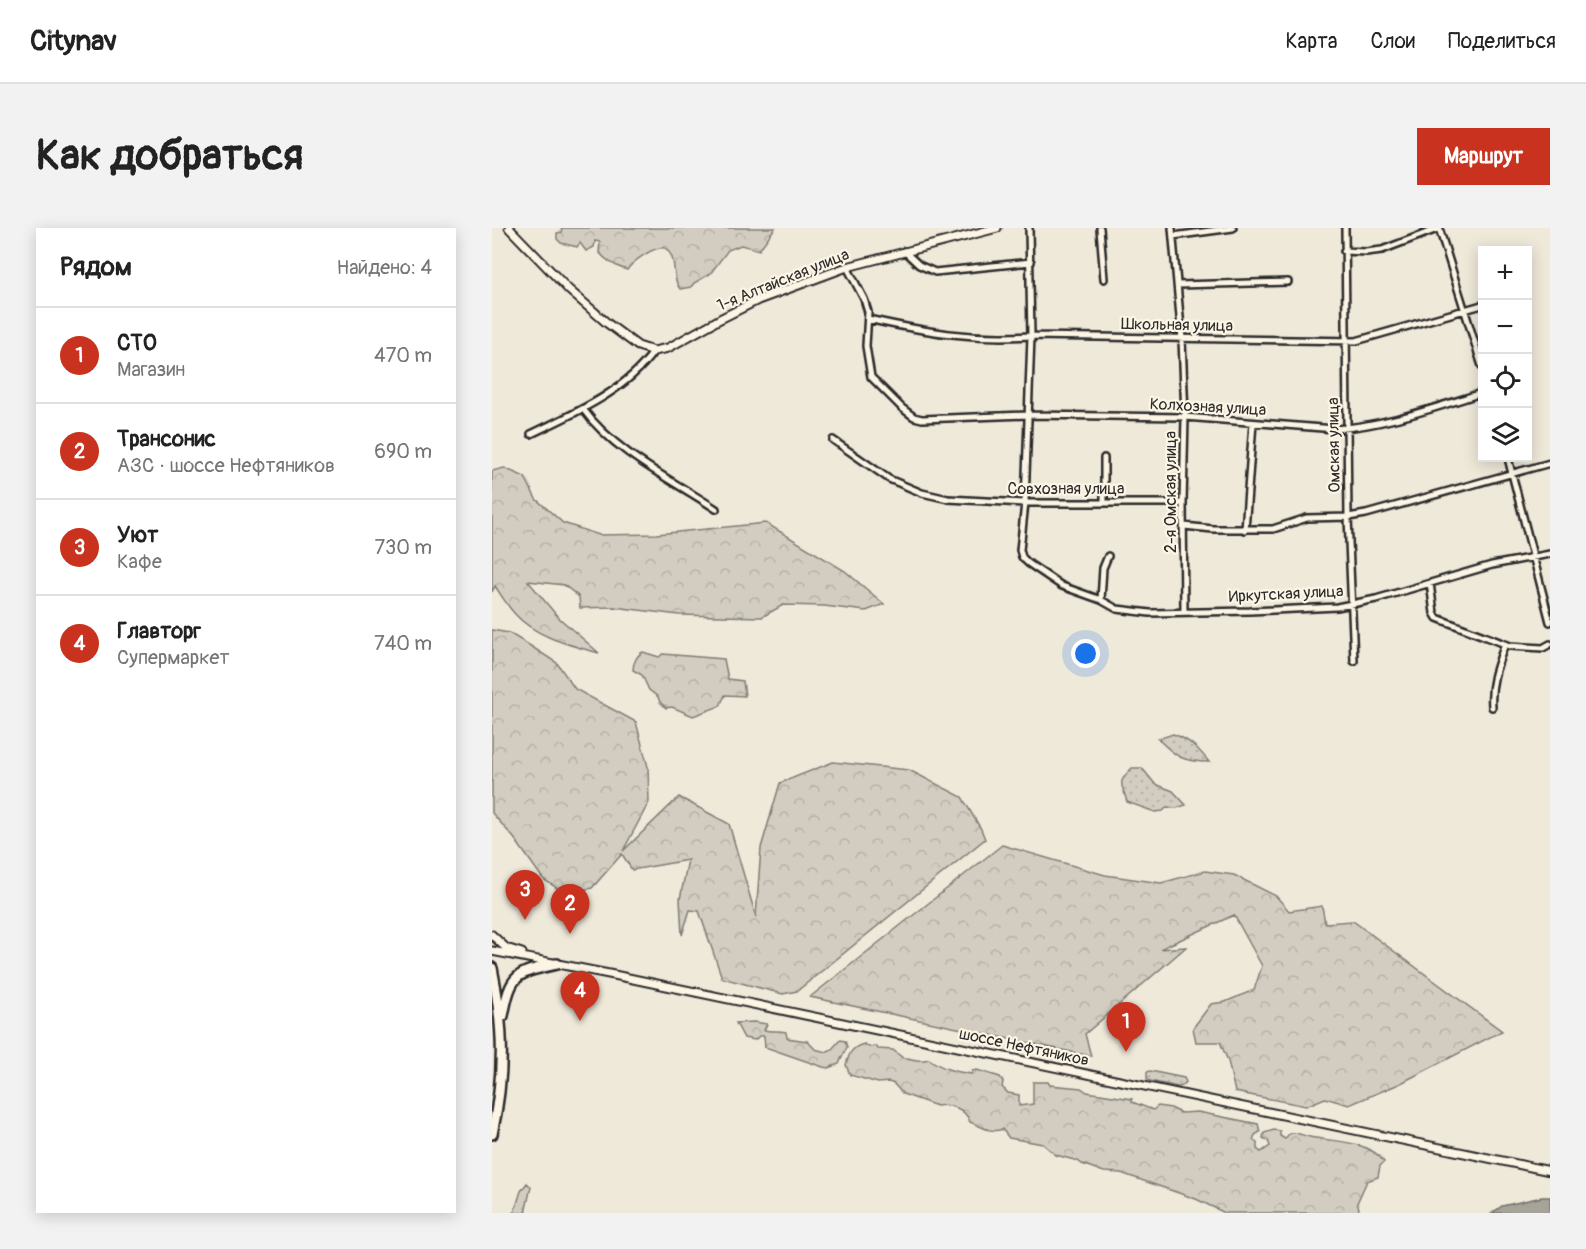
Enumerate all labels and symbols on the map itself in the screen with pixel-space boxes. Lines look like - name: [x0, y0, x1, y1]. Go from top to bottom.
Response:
- street label: 1-я Алтайская улица: [714, 244, 852, 316]
- street label: Школьная улица: [1121, 314, 1233, 336]
- street label: Колхозная улица: [1149, 394, 1267, 420]
- street label: Омская улица: [1323, 397, 1345, 493]
- street label: 2-я Омская улица: [1161, 431, 1181, 553]
- street label: Совхозная улица: [1008, 479, 1124, 499]
- street label: Иркутская улица: [1228, 581, 1344, 607]
- your location: [1071, 639, 1100, 668]
- pin: 3: [506, 870, 544, 920]
- pin: 2: [550, 884, 590, 934]
- pin: 4: [560, 972, 599, 1021]
- pin: 1: [1106, 1002, 1146, 1052]
- street label: шоссе Нефтяников: [957, 1023, 1091, 1071]

